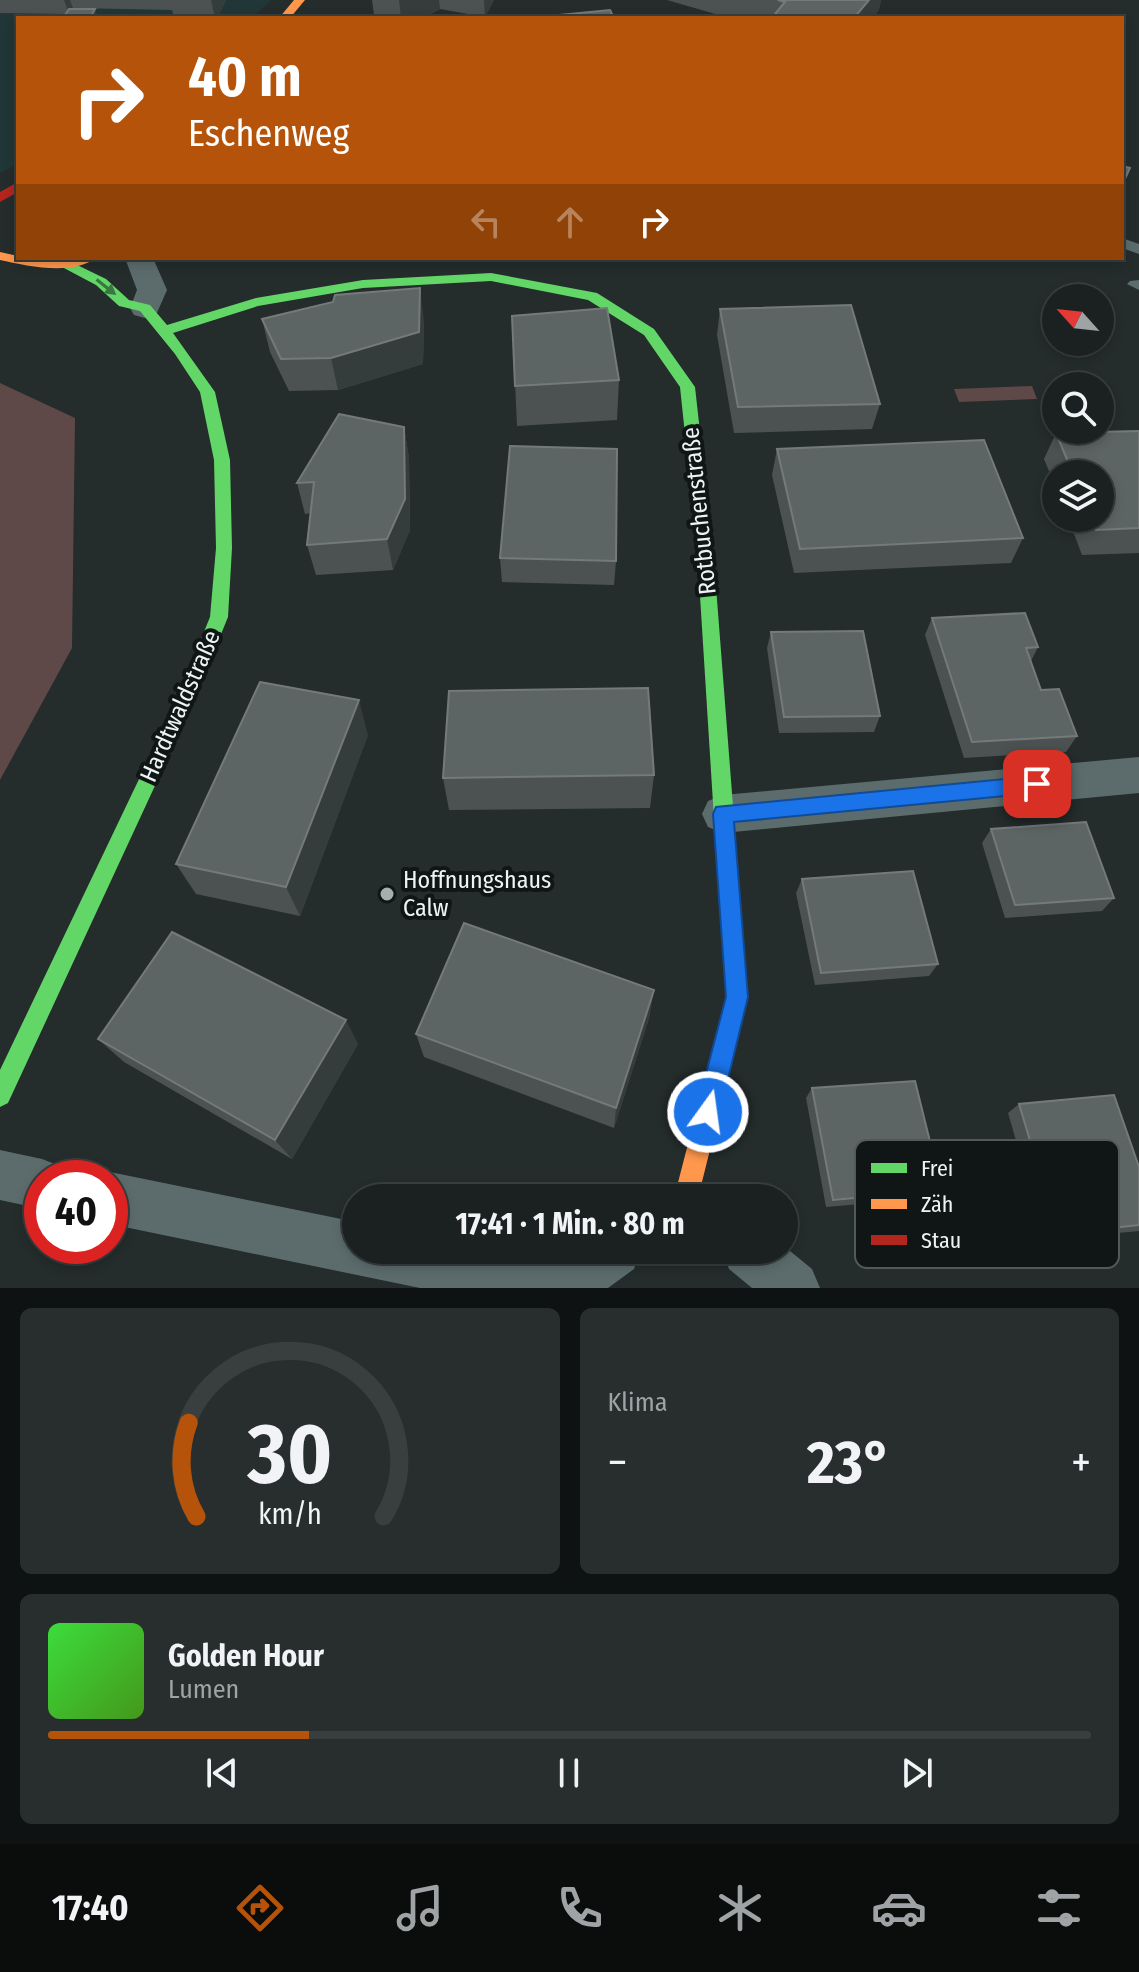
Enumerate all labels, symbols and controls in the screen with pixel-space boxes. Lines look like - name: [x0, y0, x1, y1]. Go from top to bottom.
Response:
- text: 40 m: [188, 44, 302, 111]
- icon: right: [56, 48, 160, 152]
- text: Eschenweg: [188, 112, 350, 156]
- icon: left: [464, 200, 508, 244]
- icon: ahead: [548, 200, 592, 244]
- icon: right: [632, 200, 676, 244]
- one-way arrow: [96, 279, 116, 295]
- north arrow: [1042, 284, 1114, 356]
- map controls: [1042, 284, 1114, 532]
- button: search: [1042, 372, 1114, 444]
- street label: Rotbuchenstraße: [676, 426, 722, 596]
- button: layers: [1042, 460, 1114, 532]
- street label: Hardtwaldstraße: [134, 626, 226, 786]
- pin: [1003, 750, 1071, 818]
- icon: arrive: [1015, 762, 1059, 806]
- place label: Hoffnungshaus Calw: [403, 866, 551, 922]
- marker: Hoffnungshaus Calw: [378, 885, 396, 903]
- position arrow: [666, 1070, 750, 1154]
- legend: [855, 1140, 1119, 1268]
- text: Frei: [921, 1155, 953, 1182]
- speed limit sign: 40: [24, 1160, 128, 1264]
- text: Zäh: [921, 1191, 953, 1218]
- text: 17:41 · 1 Min. · 80 m: [455, 1206, 685, 1242]
- text: Stau: [921, 1227, 961, 1254]
- text: Klima: [608, 1387, 667, 1418]
- text: 30: [246, 1405, 332, 1505]
- text: 23°: [807, 1427, 891, 1499]
- text: −: [608, 1436, 627, 1489]
- text: +: [1071, 1436, 1091, 1489]
- text: km/h: [258, 1497, 322, 1532]
- text: Golden Hour: [168, 1638, 324, 1674]
- text: Lumen: [168, 1674, 239, 1705]
- icon: previous: [200, 1751, 244, 1795]
- icon: pause: [547, 1751, 591, 1795]
- icon: next: [895, 1751, 939, 1795]
- icon: directions: [232, 1880, 288, 1936]
- icon: music: [392, 1880, 448, 1936]
- icon: phone: [552, 1880, 608, 1936]
- icon: climate: [712, 1880, 768, 1936]
- icon: car: [871, 1880, 927, 1936]
- icon: filters: [1031, 1880, 1087, 1936]
- text: 17:40: [52, 1886, 129, 1930]

